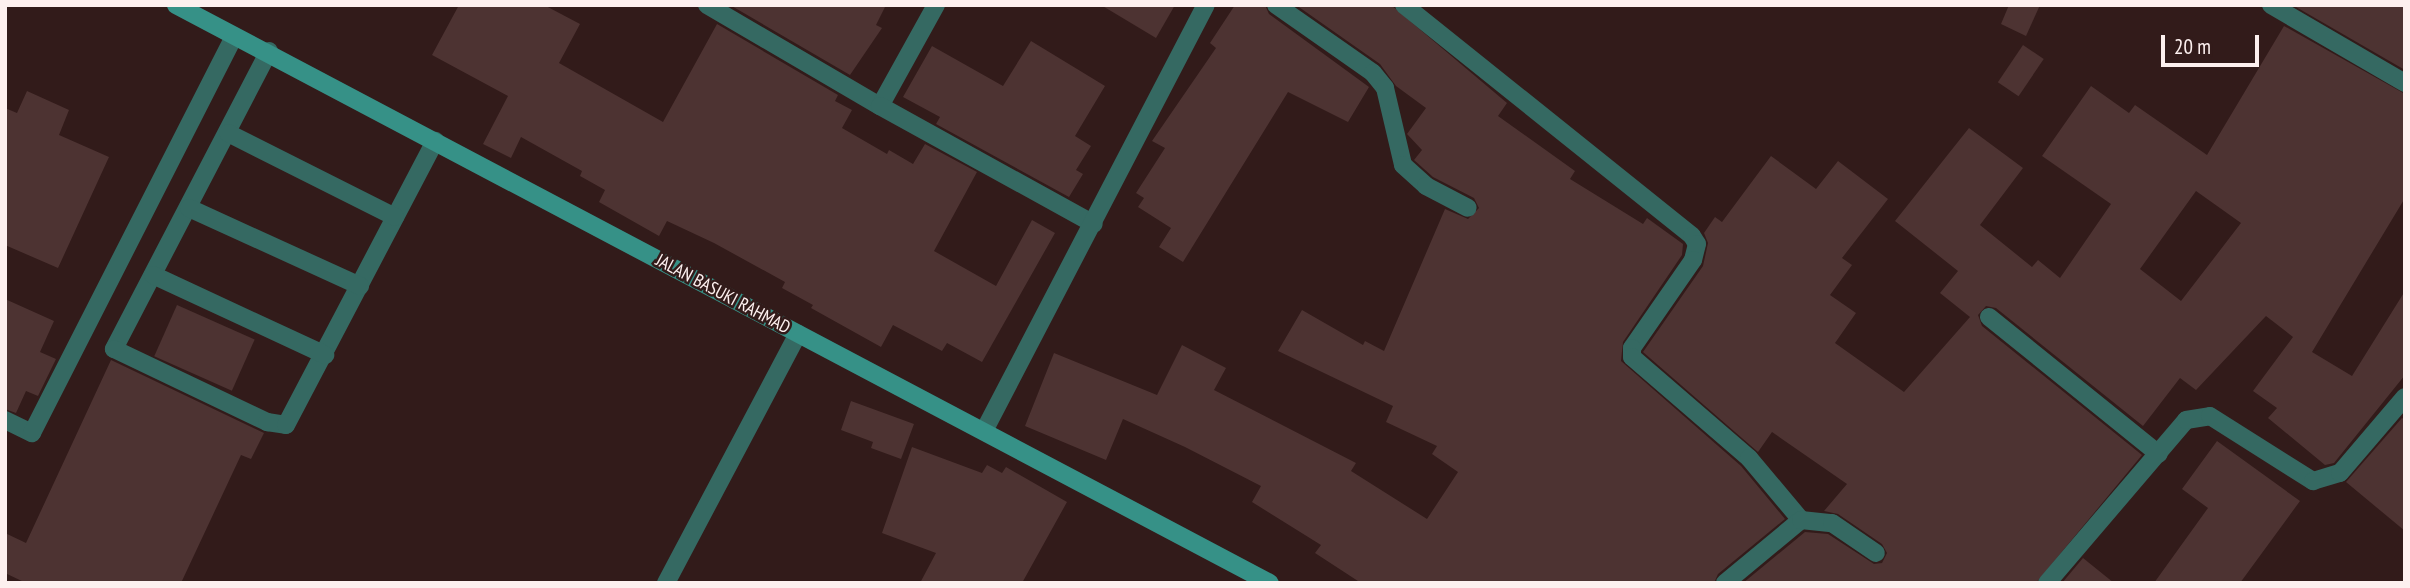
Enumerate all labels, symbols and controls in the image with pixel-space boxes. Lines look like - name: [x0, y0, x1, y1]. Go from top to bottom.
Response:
- scale bar: [2165, 21, 2263, 65]
- text: 20 m: [2174, 33, 2211, 60]
- street label: JALAN BASUKI RAHMAD: [652, 249, 794, 339]

